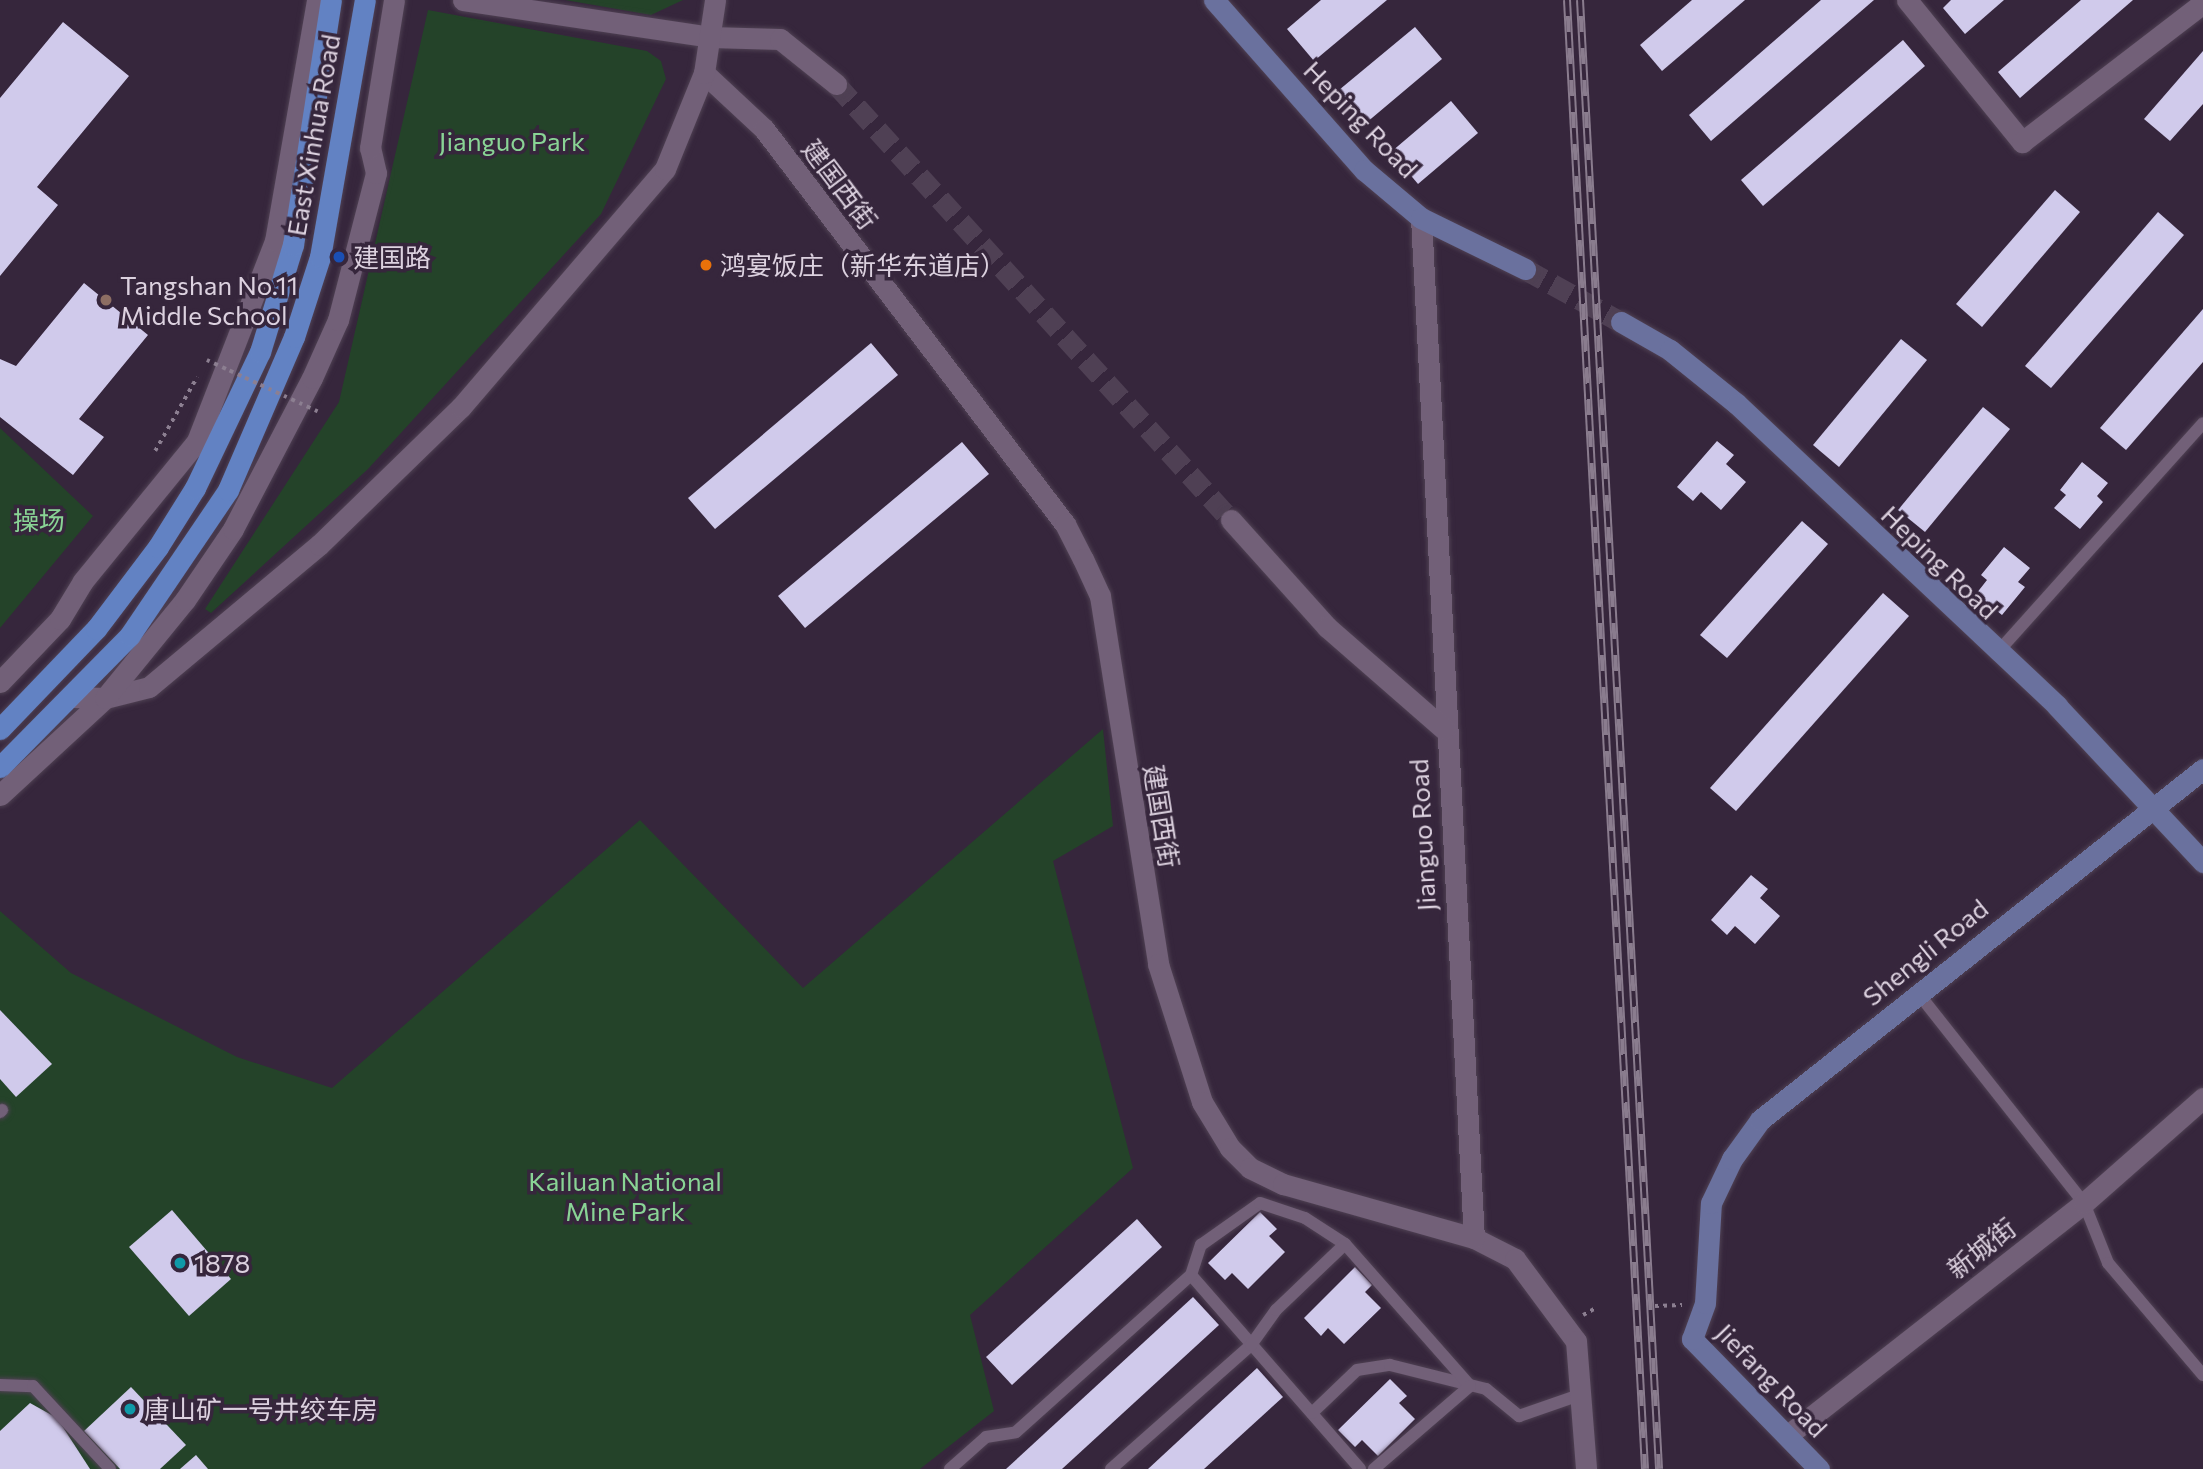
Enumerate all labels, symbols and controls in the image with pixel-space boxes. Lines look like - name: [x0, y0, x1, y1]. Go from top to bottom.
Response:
- street label: East Xinhua Road: [280, 32, 346, 238]
- street label: Heping Road: [1298, 54, 1424, 184]
- park label: Jianguo Park: [439, 125, 585, 157]
- street label: 建国西街: [796, 133, 884, 235]
- place label: 建国路: [353, 241, 431, 273]
- marker: 建国路: [331, 249, 347, 265]
- place label: 鸿宴饭庄（新华东道店）: [720, 249, 1006, 281]
- marker: 鸿宴饭庄（新华东道店）: [698, 257, 714, 273]
- place label: Tangshan No.11 Middle School: [120, 269, 298, 330]
- marker: Tangshan No.11 Middle School: [98, 292, 114, 308]
- street label: Heping Road: [1875, 499, 2005, 625]
- park label: 操场: [13, 504, 65, 536]
- street label: Jianguo Road: [1402, 758, 1442, 912]
- street label: 建国西街: [1138, 762, 1186, 870]
- street label: Shengli Road: [1856, 892, 1994, 1012]
- park label: Kailuan National Mine Park: [528, 1165, 722, 1226]
- street label: 新城街: [1941, 1212, 2021, 1284]
- place label: 1878: [194, 1247, 250, 1279]
- marker: 1878: [172, 1255, 188, 1271]
- street label: Jiefang Road: [1710, 1317, 1834, 1443]
- place label: 唐山矿一号井绞车房: [144, 1393, 378, 1425]
- marker: 唐山矿一号井绞车房: [122, 1401, 138, 1417]

